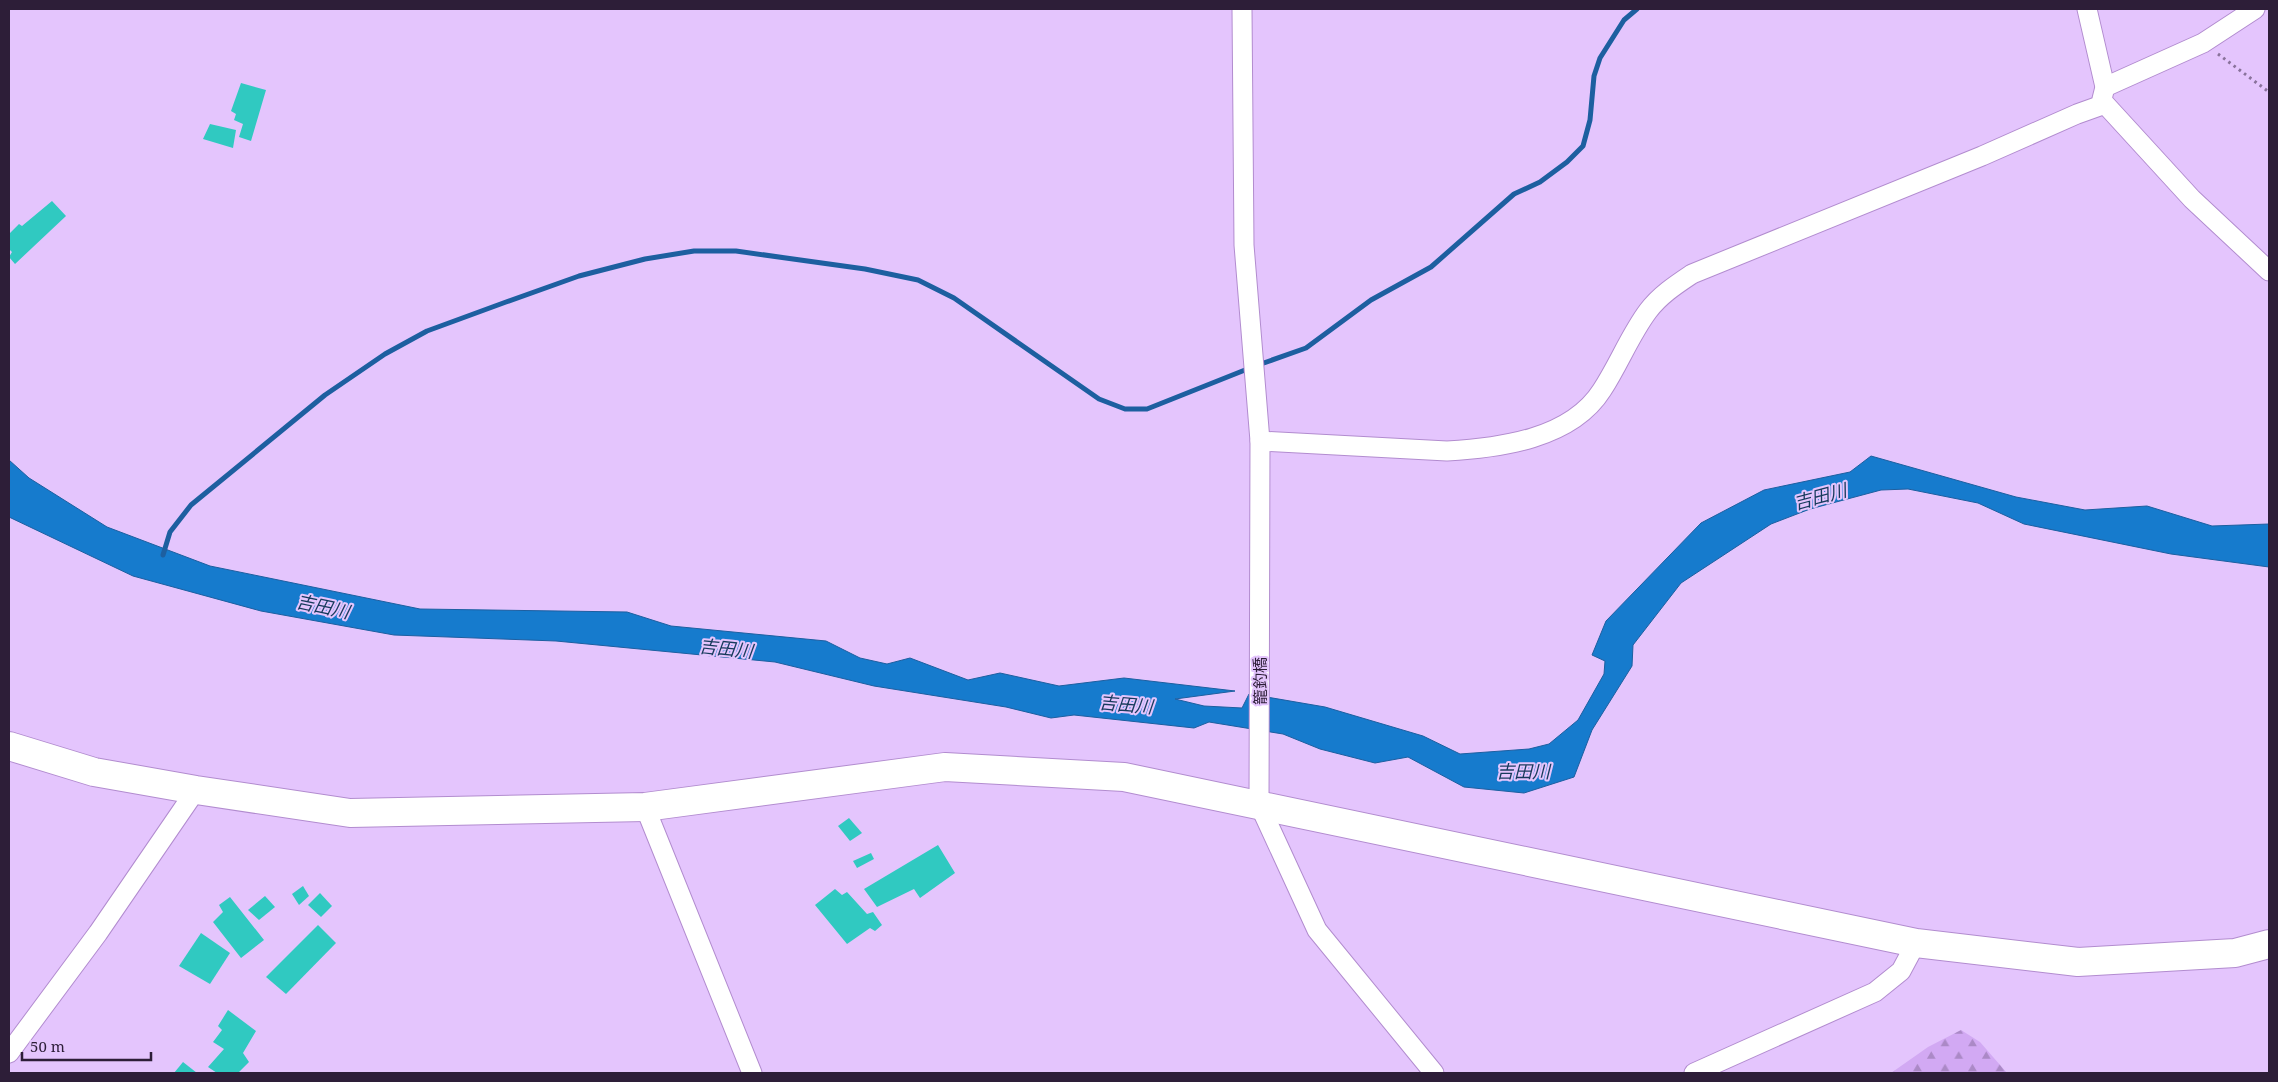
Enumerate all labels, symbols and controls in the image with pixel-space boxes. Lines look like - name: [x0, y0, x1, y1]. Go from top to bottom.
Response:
- water label: 吉田川: [1791, 477, 1851, 515]
- water label: 吉田川: [294, 589, 354, 624]
- water label: 吉田川: [698, 633, 756, 663]
- street label: 籠釣橋: [1249, 657, 1271, 705]
- water label: 吉田川: [1098, 690, 1156, 718]
- water label: 吉田川: [1496, 759, 1552, 783]
- scale bar: [22, 1030, 151, 1062]
- text: 50 m: [30, 1036, 65, 1056]

